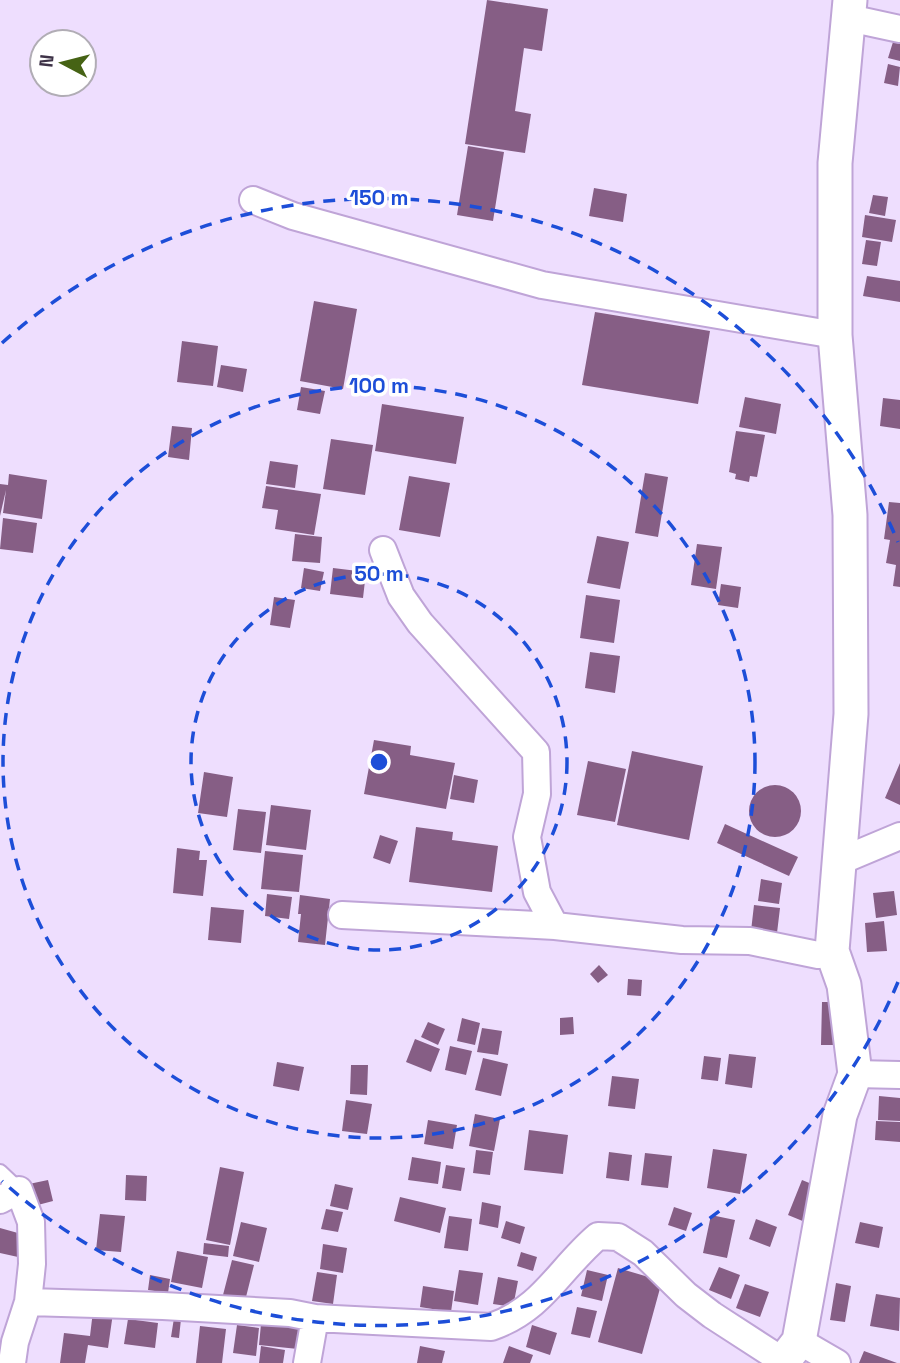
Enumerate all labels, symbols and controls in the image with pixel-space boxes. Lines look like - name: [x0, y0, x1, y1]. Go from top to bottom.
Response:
- north arrow: [28, 28, 98, 98]
- text: N: [33, 53, 60, 69]
- text: 150 m: [350, 184, 408, 211]
- text: 100 m: [349, 372, 409, 399]
- text: 50 m: [354, 560, 404, 587]
- centre of rings: [367, 750, 391, 774]

